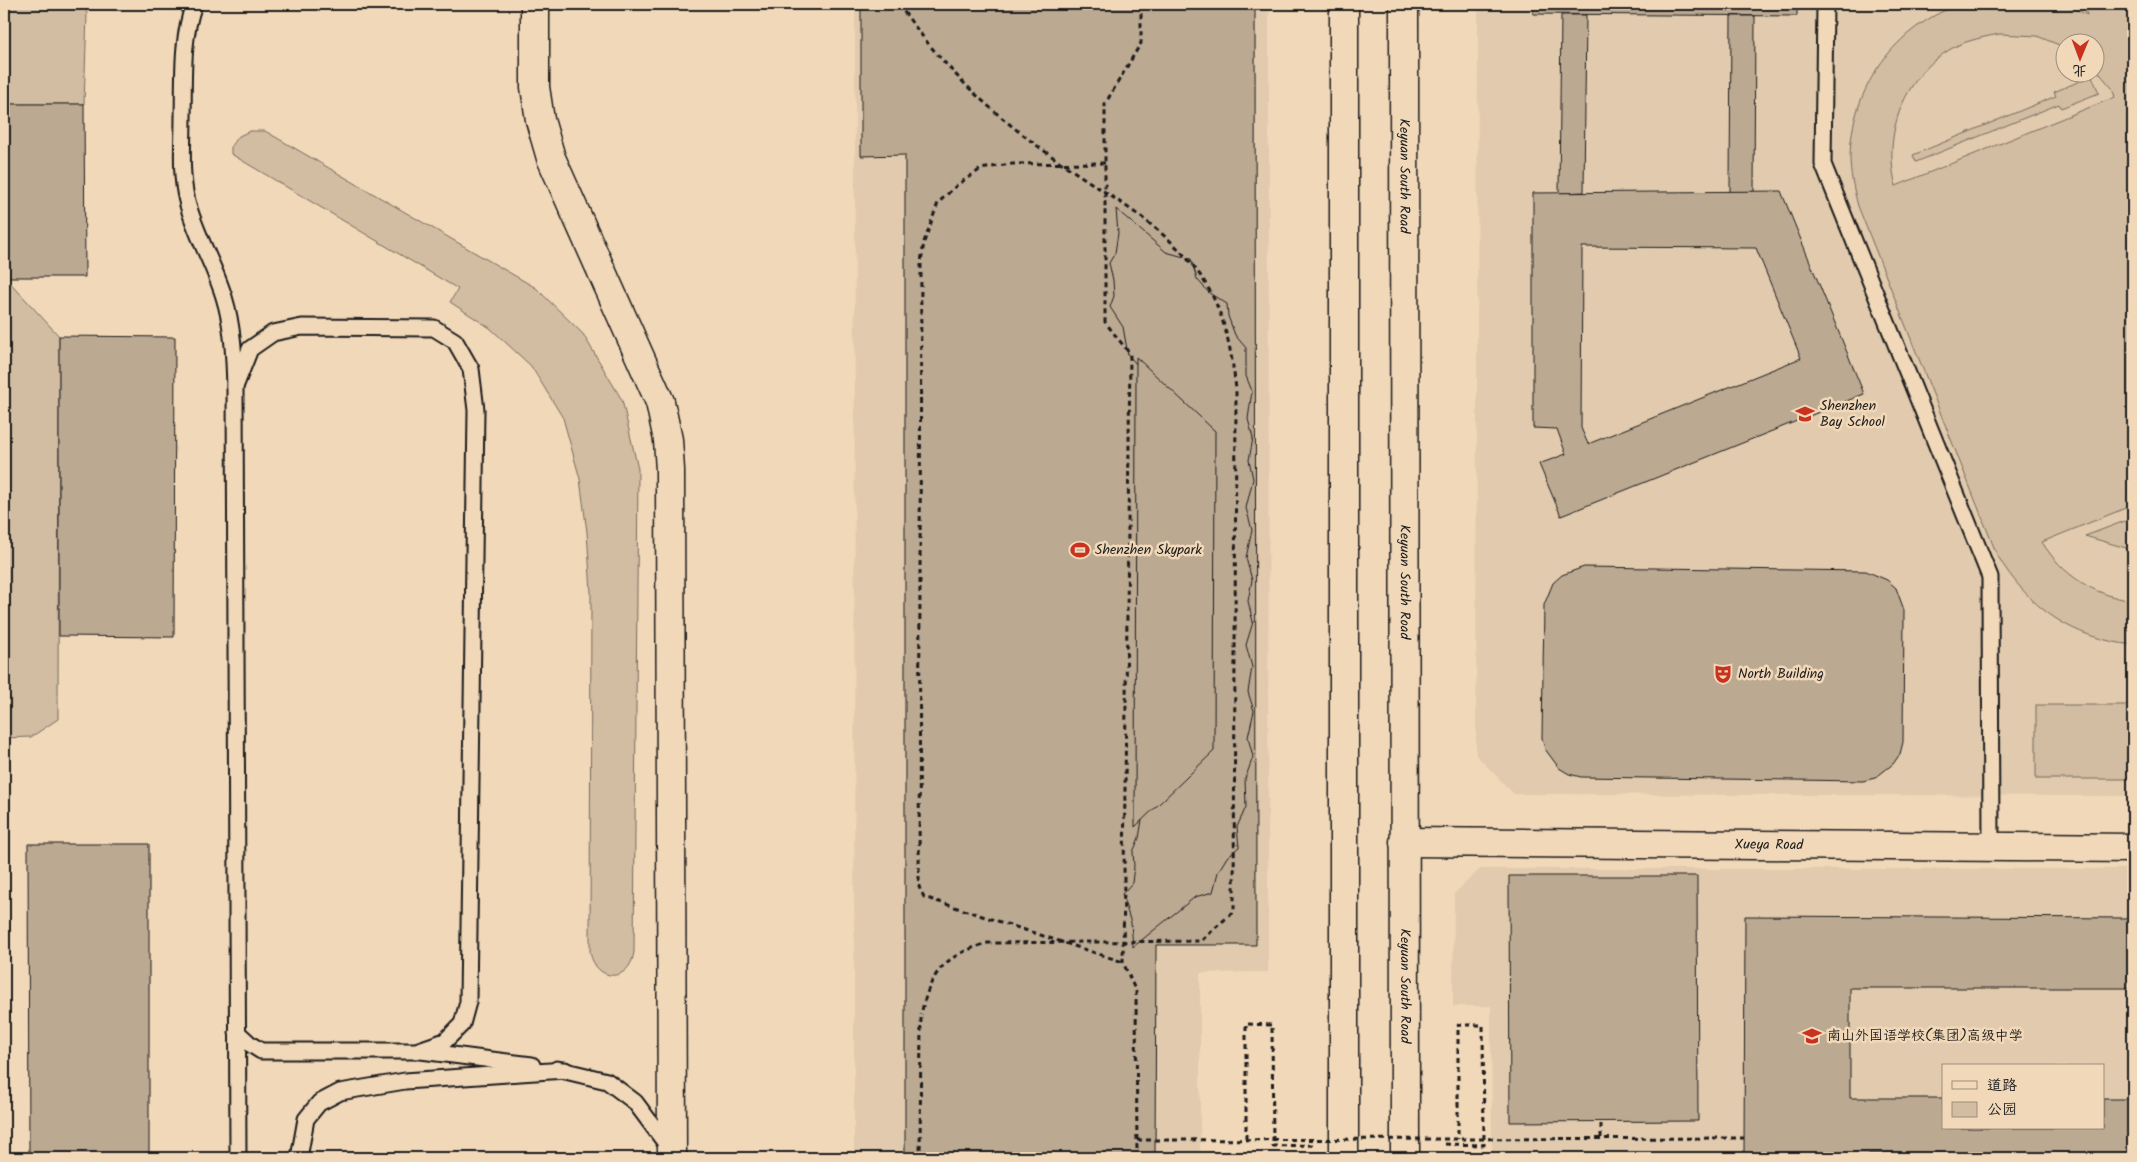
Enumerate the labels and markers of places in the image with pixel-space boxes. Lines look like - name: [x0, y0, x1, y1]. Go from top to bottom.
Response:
- place label: Shenzhen Bay School: [1820, 395, 1886, 433]
- school or university icon: Shenzhen Bay School: [1794, 403, 1816, 425]
- sports icon: Shenzhen Skypark: [1069, 539, 1091, 561]
- place label: Shenzhen Skypark: [1095, 539, 1202, 561]
- theatre icon: North Building: [1712, 663, 1734, 685]
- place label: North Building: [1738, 663, 1824, 685]
- school or university icon: 南山外国语学校(集团)高级中学: [1801, 1025, 1823, 1047]
- place label: 南山外国语学校(集团)高级中学: [1827, 1025, 2023, 1047]

